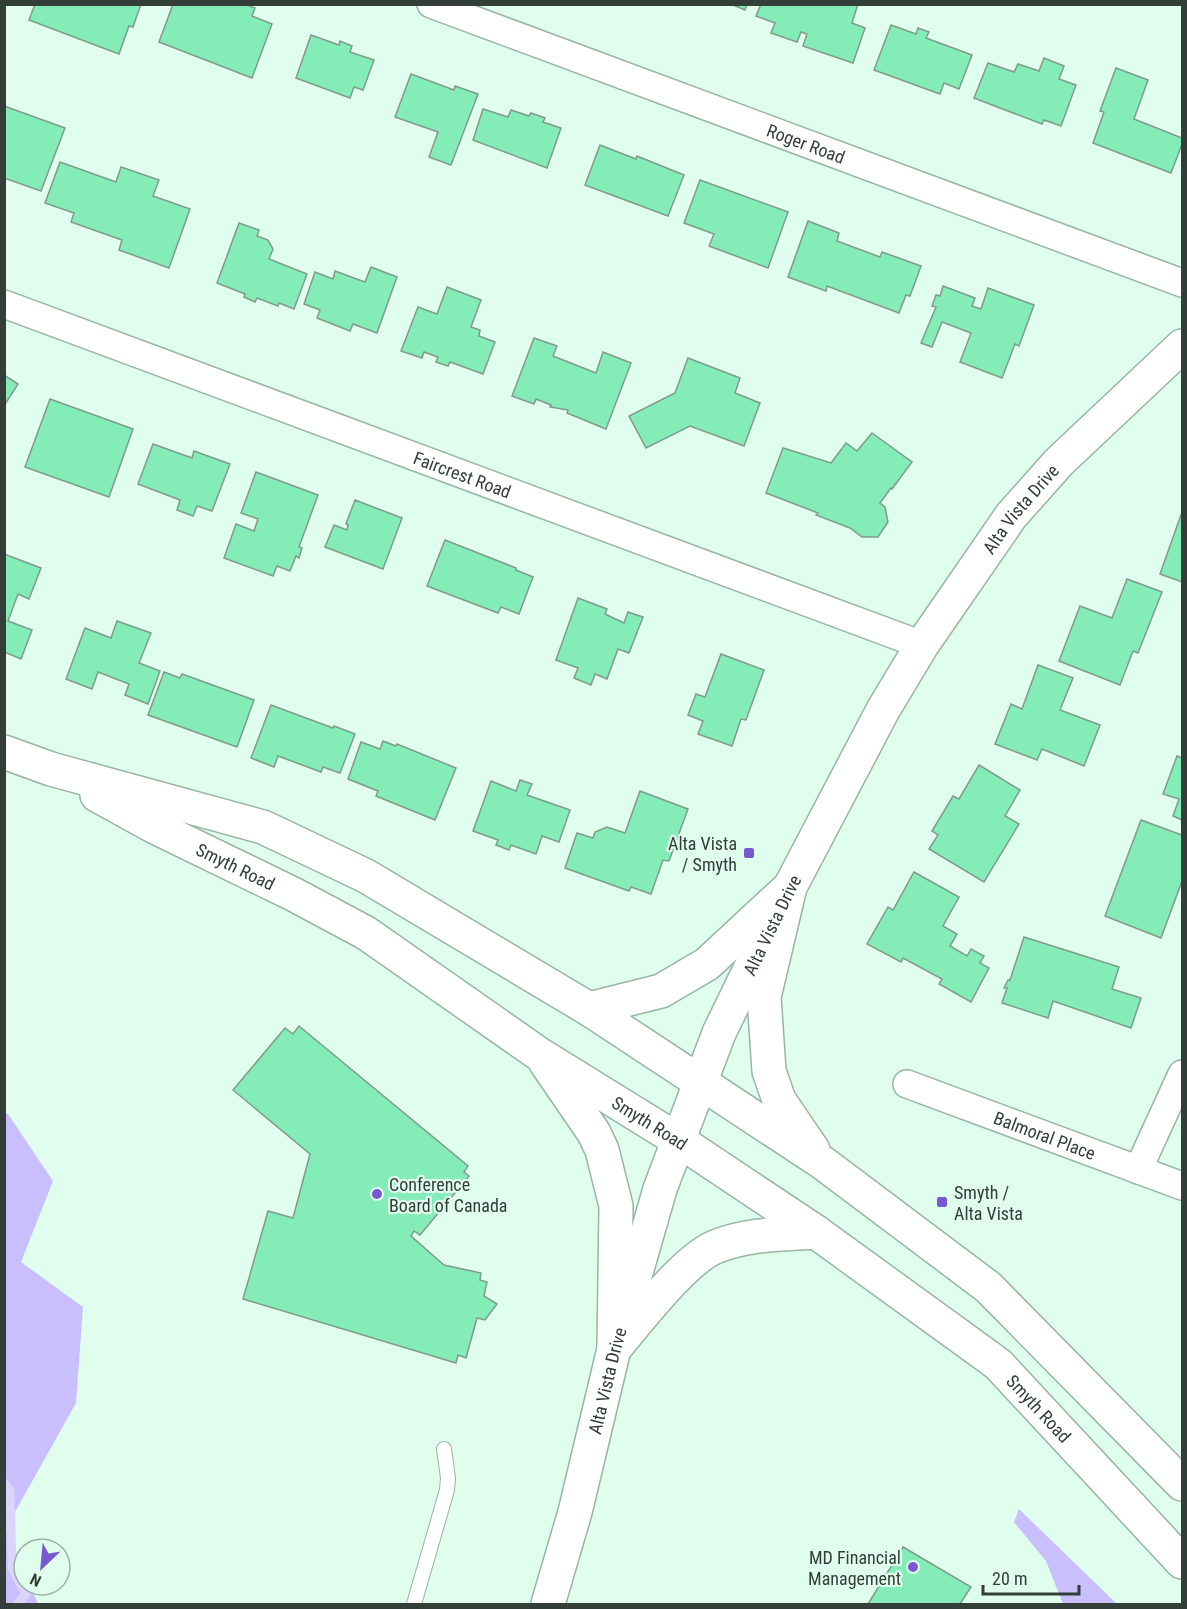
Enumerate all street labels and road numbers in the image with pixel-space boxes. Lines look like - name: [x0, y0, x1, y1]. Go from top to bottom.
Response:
- street label: Roger Road: [764, 119, 848, 167]
- street label: Faircrest Road: [411, 447, 514, 502]
- street label: Alta Vista Drive: [978, 460, 1063, 557]
- street label: Smyth Road: [193, 838, 278, 894]
- street label: Alta Vista Drive: [738, 871, 805, 979]
- street label: Smyth Road: [608, 1091, 692, 1154]
- street label: Balmoral Place: [991, 1107, 1099, 1164]
- street label: Alta Vista Drive: [584, 1325, 630, 1436]
- street label: Smyth Road: [1003, 1370, 1076, 1446]

